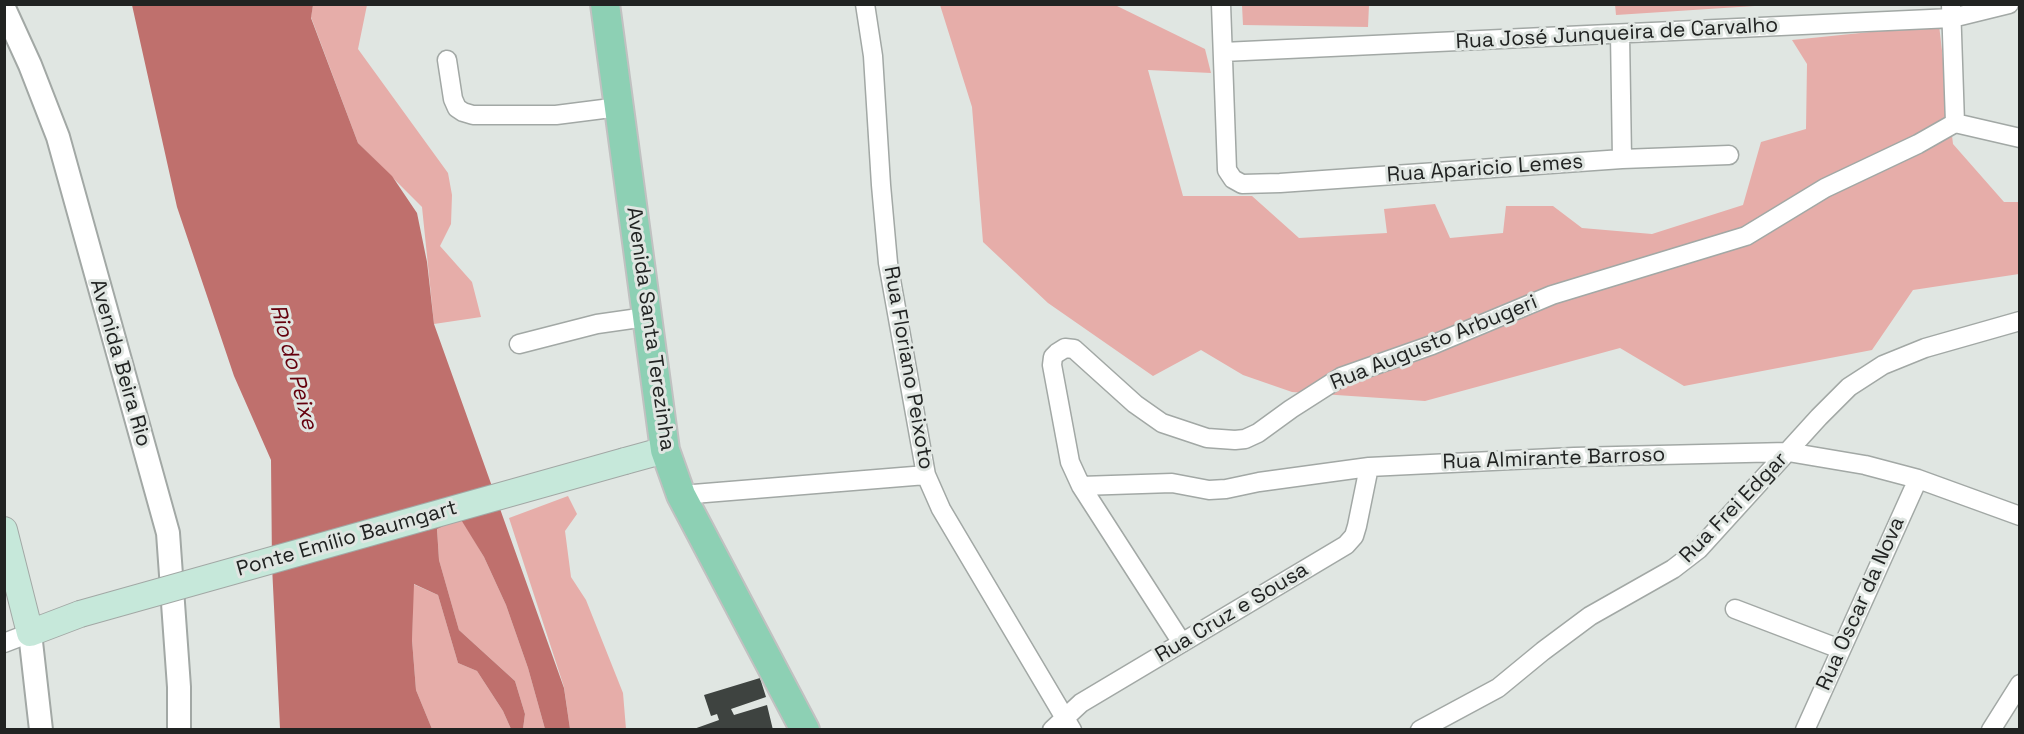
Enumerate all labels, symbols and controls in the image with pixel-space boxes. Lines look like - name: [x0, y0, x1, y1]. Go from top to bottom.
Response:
- street label: Rua José Junqueira de Carvalho: [1455, 13, 1779, 55]
- street label: Rua Aparicio Lemes: [1386, 150, 1584, 188]
- street label: Avenida Santa Terezinha: [620, 205, 680, 453]
- street label: Rua Floriano Peixoto: [878, 264, 938, 472]
- street label: Avenida Beira Rio: [84, 276, 156, 450]
- street label: Rua Augusto Arbugeri: [1327, 290, 1541, 396]
- water label: Rio do Peixe: [264, 301, 322, 433]
- street label: Rua Almirante Barroso: [1442, 443, 1666, 475]
- street label: Rua Frei Edgar: [1675, 447, 1793, 569]
- street label: Ponte Emílio Baumgart: [234, 495, 460, 583]
- street label: Rua Oscar da Nova: [1811, 513, 1911, 695]
- street label: Rua Cruz e Sousa: [1151, 557, 1313, 669]

